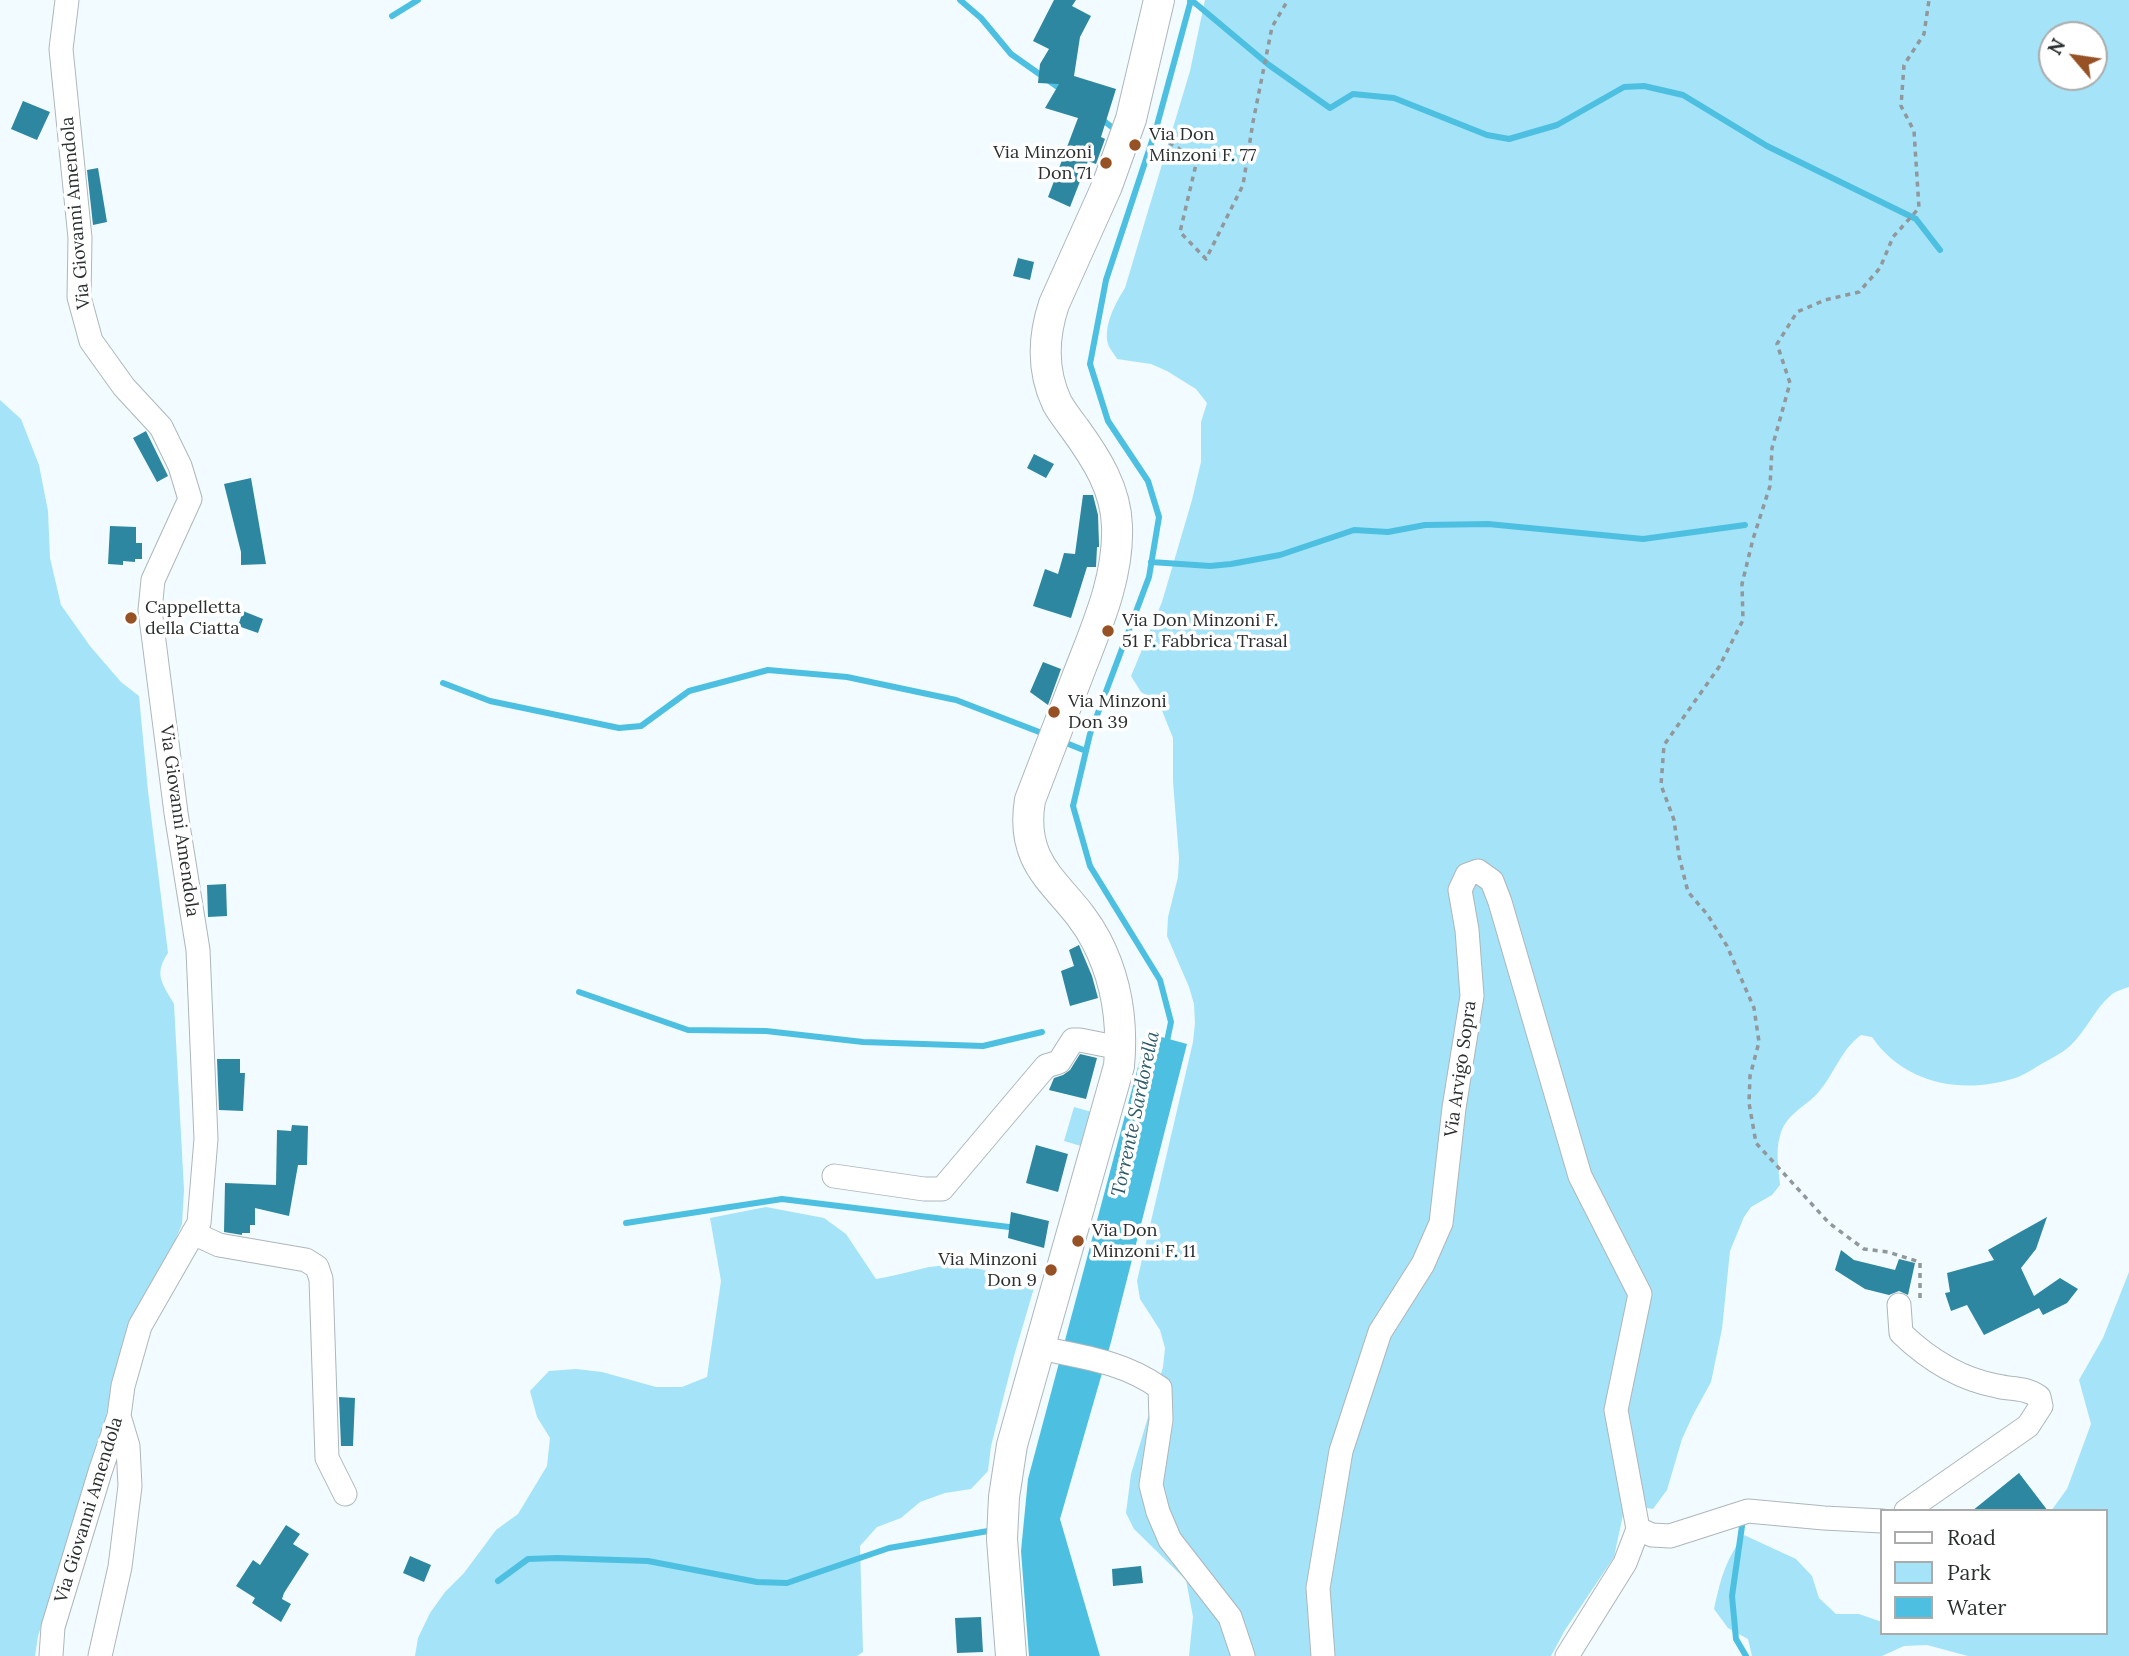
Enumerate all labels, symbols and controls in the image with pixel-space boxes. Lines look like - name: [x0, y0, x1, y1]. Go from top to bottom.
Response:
- north arrow: [2038, 21, 2108, 91]
- text: N: [2042, 35, 2070, 59]
- street label: Via Giovanni Amendola: [57, 116, 95, 310]
- place label: Via Don Minzoni F. 77: [1149, 124, 1256, 166]
- marker: Via Don Minzoni F. 77: [1127, 137, 1143, 153]
- place label: Via Minzoni Don 71: [993, 142, 1092, 184]
- marker: Via Minzoni Don 71: [1098, 155, 1114, 171]
- place label: Cappelletta della Ciatta: [145, 597, 241, 640]
- marker: Cappelletta della Ciatta: [123, 610, 139, 626]
- place label: Via Don Minzoni F. 51 F. Fabbrica Trasal: [1122, 610, 1288, 652]
- marker: Via Don Minzoni F. 51 F. Fabbrica Trasal: [1100, 623, 1116, 639]
- place label: Via Minzoni Don 39: [1068, 691, 1167, 734]
- marker: Via Minzoni Don 39: [1046, 704, 1062, 720]
- street label: Via Giovanni Amendola: [155, 724, 203, 918]
- street label: Via Arvigo Sopra: [1441, 999, 1481, 1139]
- water label: Torrente Sardorella: [1107, 1029, 1165, 1199]
- place label: Via Don Minzoni F. 11: [1092, 1220, 1196, 1262]
- marker: Via Don Minzoni F. 11: [1070, 1233, 1086, 1249]
- place label: Via Minzoni Don 9: [938, 1249, 1037, 1292]
- marker: Via Minzoni Don 9: [1043, 1262, 1059, 1278]
- street label: Via Giovanni Amendola: [50, 1415, 128, 1605]
- legend: [1881, 1509, 2108, 1635]
- text: Road: [1947, 1524, 1996, 1551]
- text: Park: [1947, 1559, 1991, 1586]
- text: Water: [1947, 1594, 2006, 1621]

